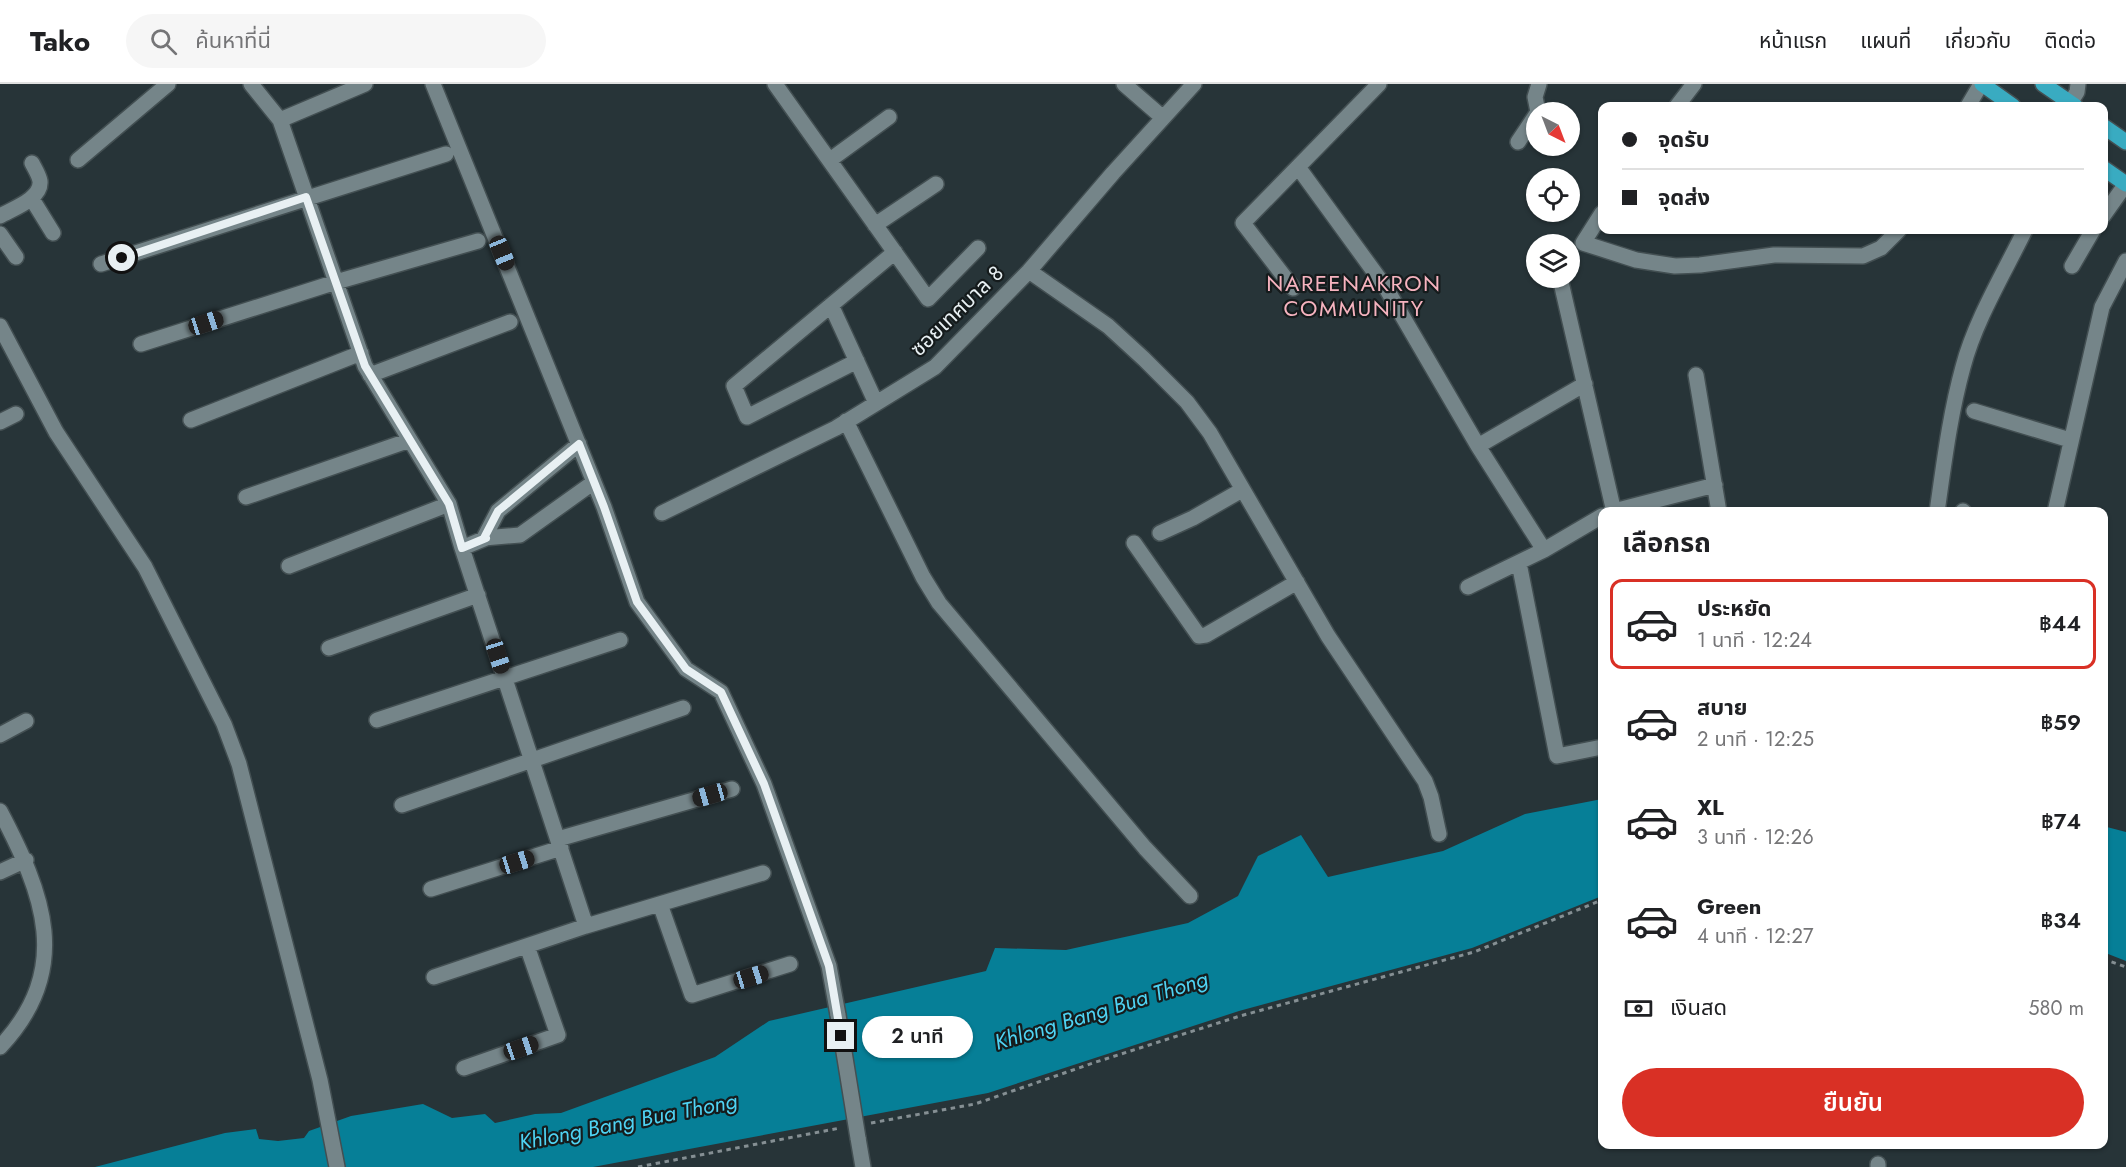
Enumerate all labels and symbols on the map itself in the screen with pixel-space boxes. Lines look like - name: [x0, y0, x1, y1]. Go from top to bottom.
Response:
- north arrow: [1526, 102, 1580, 156]
- car: [487, 233, 517, 273]
- route start: [108, 244, 135, 271]
- street label: ซอยเทศบาล 8: [904, 259, 1010, 363]
- district label: NAREENAKRON COMMUNITY: [1266, 267, 1442, 324]
- car: [186, 309, 226, 337]
- car: [484, 636, 512, 676]
- car: [690, 781, 730, 809]
- car: [497, 848, 537, 876]
- water label: Khlong Bang Bua Thong: [990, 962, 1212, 1058]
- car: [731, 963, 771, 991]
- callout: 2 นาที: [862, 1015, 973, 1057]
- route end: [827, 1022, 854, 1049]
- car: [501, 1034, 541, 1062]
- water label: Khlong Bang Bua Thong: [516, 1084, 740, 1158]

